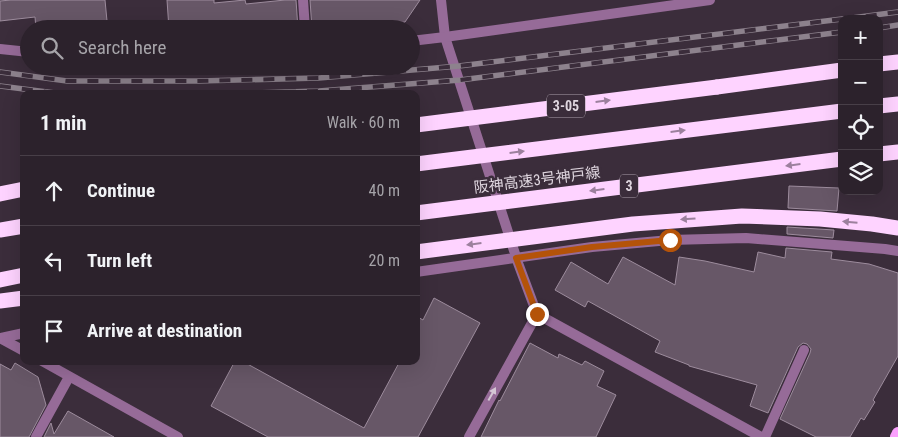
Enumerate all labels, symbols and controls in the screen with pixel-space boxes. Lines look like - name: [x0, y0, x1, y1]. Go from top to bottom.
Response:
- map controls: [838, 15, 883, 195]
- button: +: [838, 15, 883, 60]
- search box: [20, 20, 420, 75]
- icon: search: [38, 34, 66, 62]
- text: Search here: [78, 36, 166, 59]
- button: −: [838, 60, 883, 105]
- road number: 3-05: [547, 94, 585, 118]
- one-way arrow: [596, 97, 612, 105]
- button: locate: [838, 105, 883, 150]
- text: 1 min: [40, 111, 87, 135]
- text: Walk · 60 m: [327, 113, 400, 132]
- one-way arrow: [670, 127, 686, 135]
- one-way arrow: [509, 148, 525, 156]
- button: layers: [838, 150, 883, 195]
- one-way arrow: [785, 161, 801, 169]
- street label: 阪神高速3号神戸線: [473, 163, 601, 197]
- road number: 3: [620, 175, 638, 198]
- icon: ahead: [40, 177, 68, 205]
- text: Continue: [87, 179, 155, 202]
- text: 40 m: [368, 181, 400, 200]
- one-way arrow: [589, 186, 605, 194]
- one-way arrow: [679, 216, 695, 224]
- one-way arrow: [841, 217, 857, 225]
- route start: [659, 229, 682, 252]
- one-way arrow: [466, 240, 482, 248]
- icon: left: [40, 247, 68, 275]
- text: Turn left: [87, 249, 152, 272]
- text: 20 m: [368, 251, 400, 270]
- route end: [526, 303, 549, 326]
- icon: arrive: [40, 317, 68, 345]
- text: Arrive at destination: [87, 319, 242, 342]
- one-way arrow: [488, 387, 496, 402]

